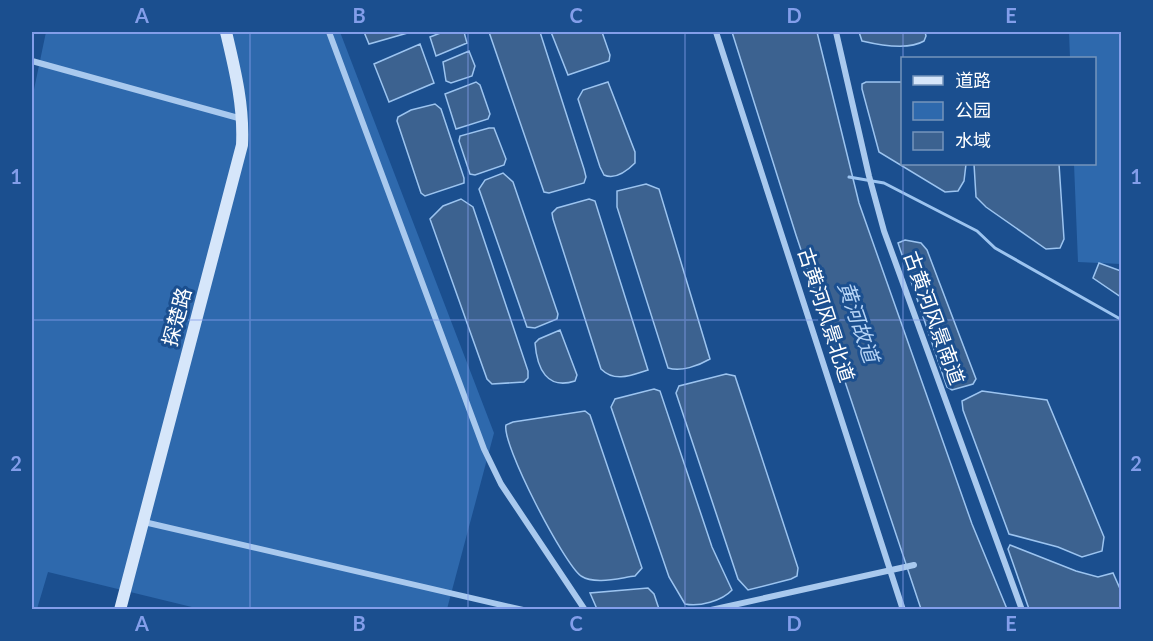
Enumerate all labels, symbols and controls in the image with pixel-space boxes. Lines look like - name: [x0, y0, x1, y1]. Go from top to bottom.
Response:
- text: A: [134, 3, 149, 27]
- text: B: [352, 3, 366, 27]
- text: C: [569, 3, 583, 27]
- text: D: [786, 3, 802, 27]
- text: E: [1005, 3, 1017, 27]
- legend: [901, 57, 1096, 165]
- text: 道路: [955, 69, 991, 91]
- text: 公园: [955, 99, 991, 121]
- text: 水域: [955, 129, 991, 151]
- text: 1: [10, 164, 22, 188]
- text: 1: [1130, 164, 1142, 188]
- street label: 古黄河风景北道: [794, 244, 860, 385]
- street label: 古黄河风景南道: [900, 248, 970, 388]
- water label: 黄河故道: [834, 278, 886, 368]
- street label: 探楚路: [157, 285, 195, 349]
- text: 2: [10, 451, 22, 475]
- text: 2: [1130, 451, 1142, 475]
- text: A: [134, 611, 149, 635]
- text: B: [352, 611, 366, 635]
- text: C: [569, 611, 583, 635]
- text: D: [786, 611, 802, 635]
- text: E: [1005, 611, 1017, 635]

